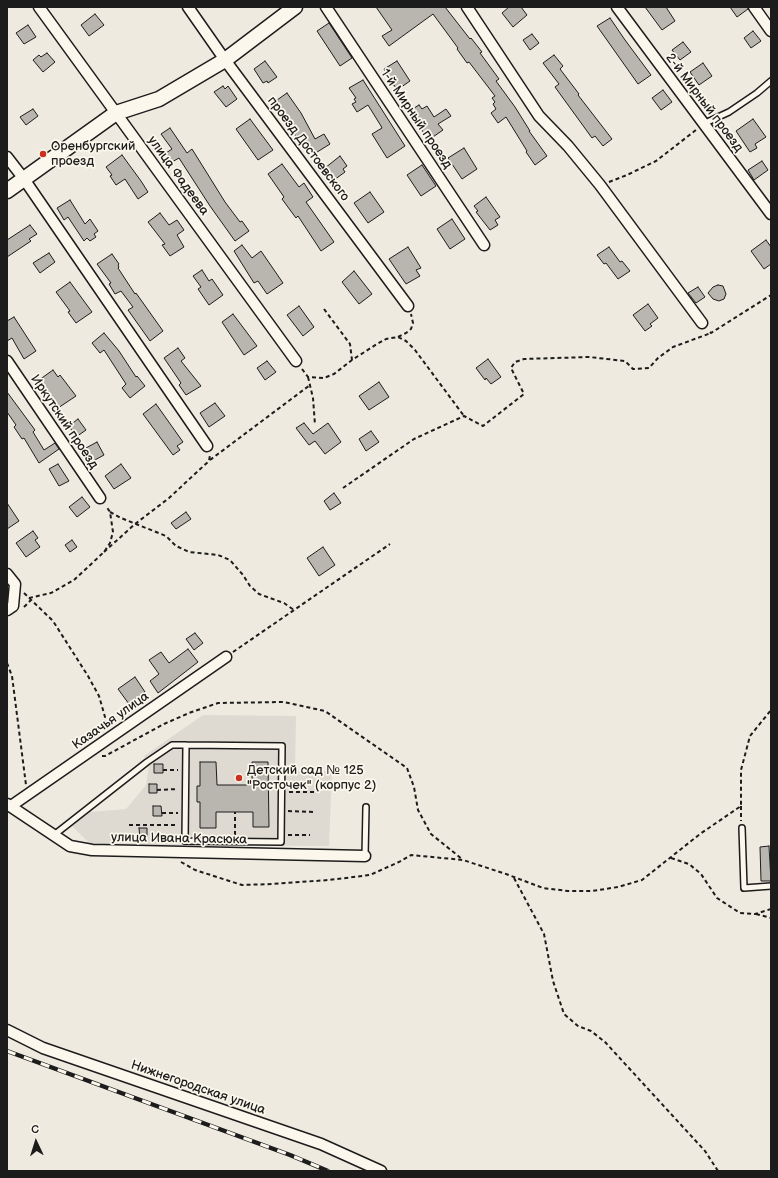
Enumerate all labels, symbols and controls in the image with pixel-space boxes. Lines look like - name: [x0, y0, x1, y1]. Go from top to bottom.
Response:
- street label: 2-й Мирный проезд: [662, 51, 746, 155]
- street label: 1-й Мирный проезд: [377, 66, 455, 172]
- street label: проезд Достоевского: [264, 94, 352, 204]
- street label: улица Фадеева: [144, 133, 212, 219]
- place label: Оренбургский проезд: [51, 139, 135, 170]
- marker: Оренбургский проезд: [38, 149, 48, 159]
- street label: Иркутский проезд: [27, 372, 101, 472]
- street label: Казачья улица: [70, 689, 152, 753]
- place label: Детский сад № 125 "Росточек" (корпус 2): [247, 763, 376, 794]
- marker: Детский сад № 125 "Росточек" (корпус 2): [234, 773, 244, 783]
- street label: улица Ивана Красюка: [111, 830, 247, 848]
- street label: Нижнегородская улица: [129, 1058, 267, 1118]
- north arrow: [16, 1122, 56, 1162]
- text: С: [31, 1123, 39, 1136]

